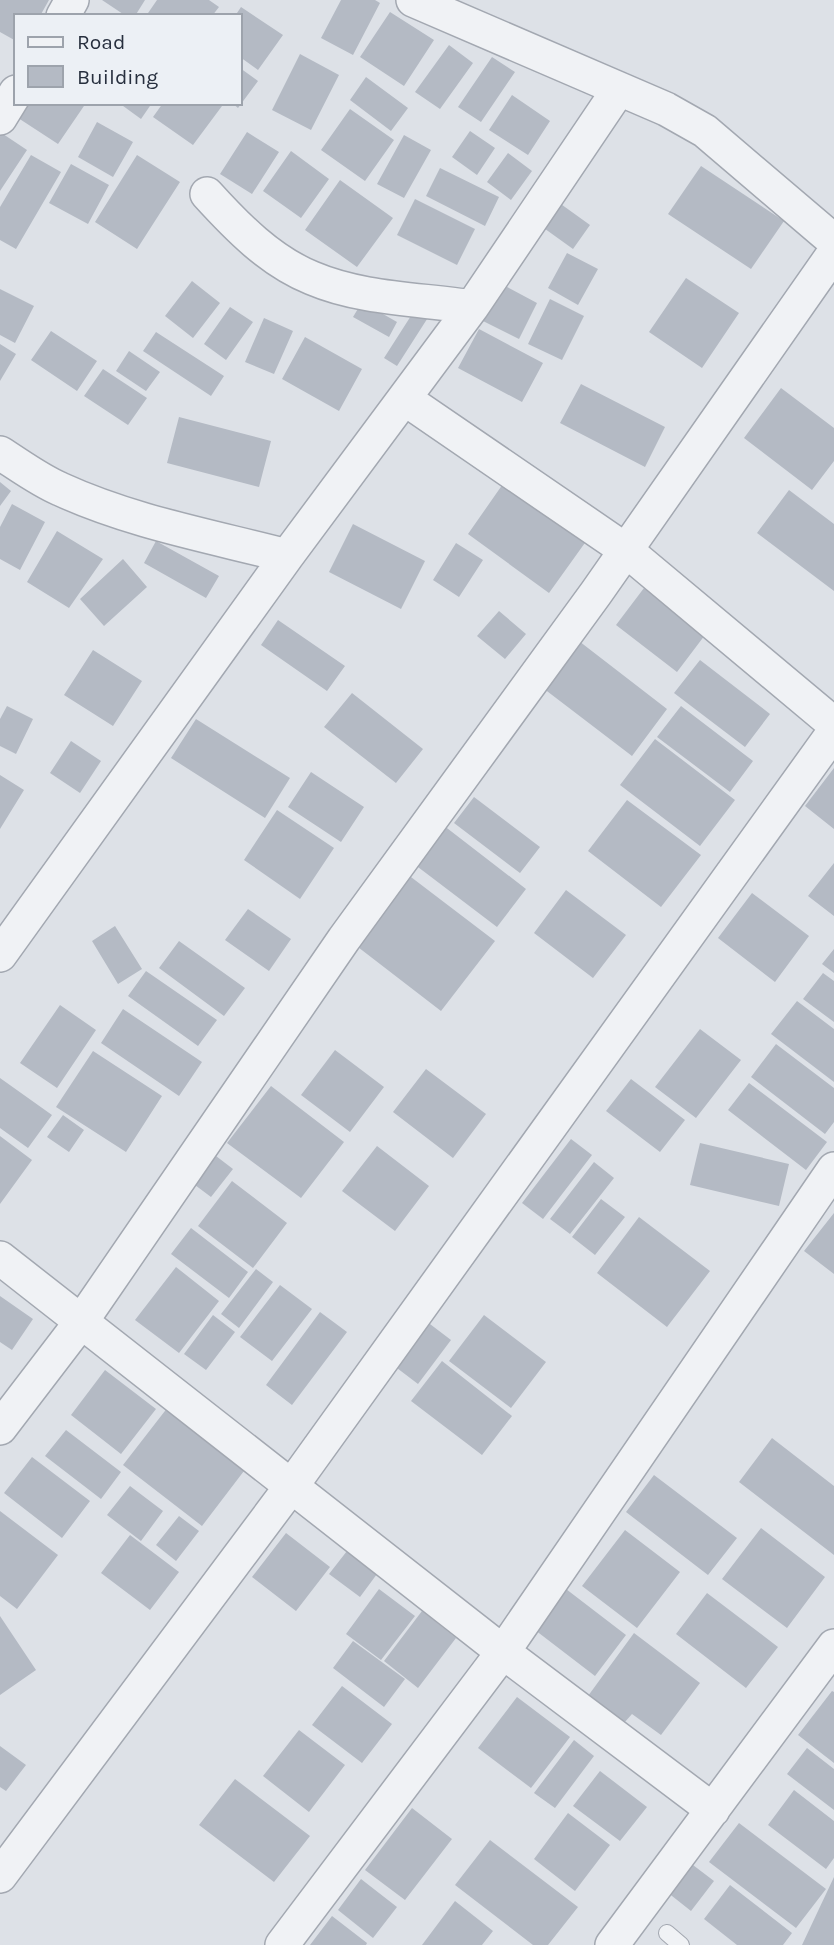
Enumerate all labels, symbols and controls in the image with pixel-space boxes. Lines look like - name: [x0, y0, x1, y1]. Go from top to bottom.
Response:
- legend: [14, 14, 242, 105]
- text: Road: [77, 30, 125, 54]
- text: Building: [77, 65, 158, 89]

